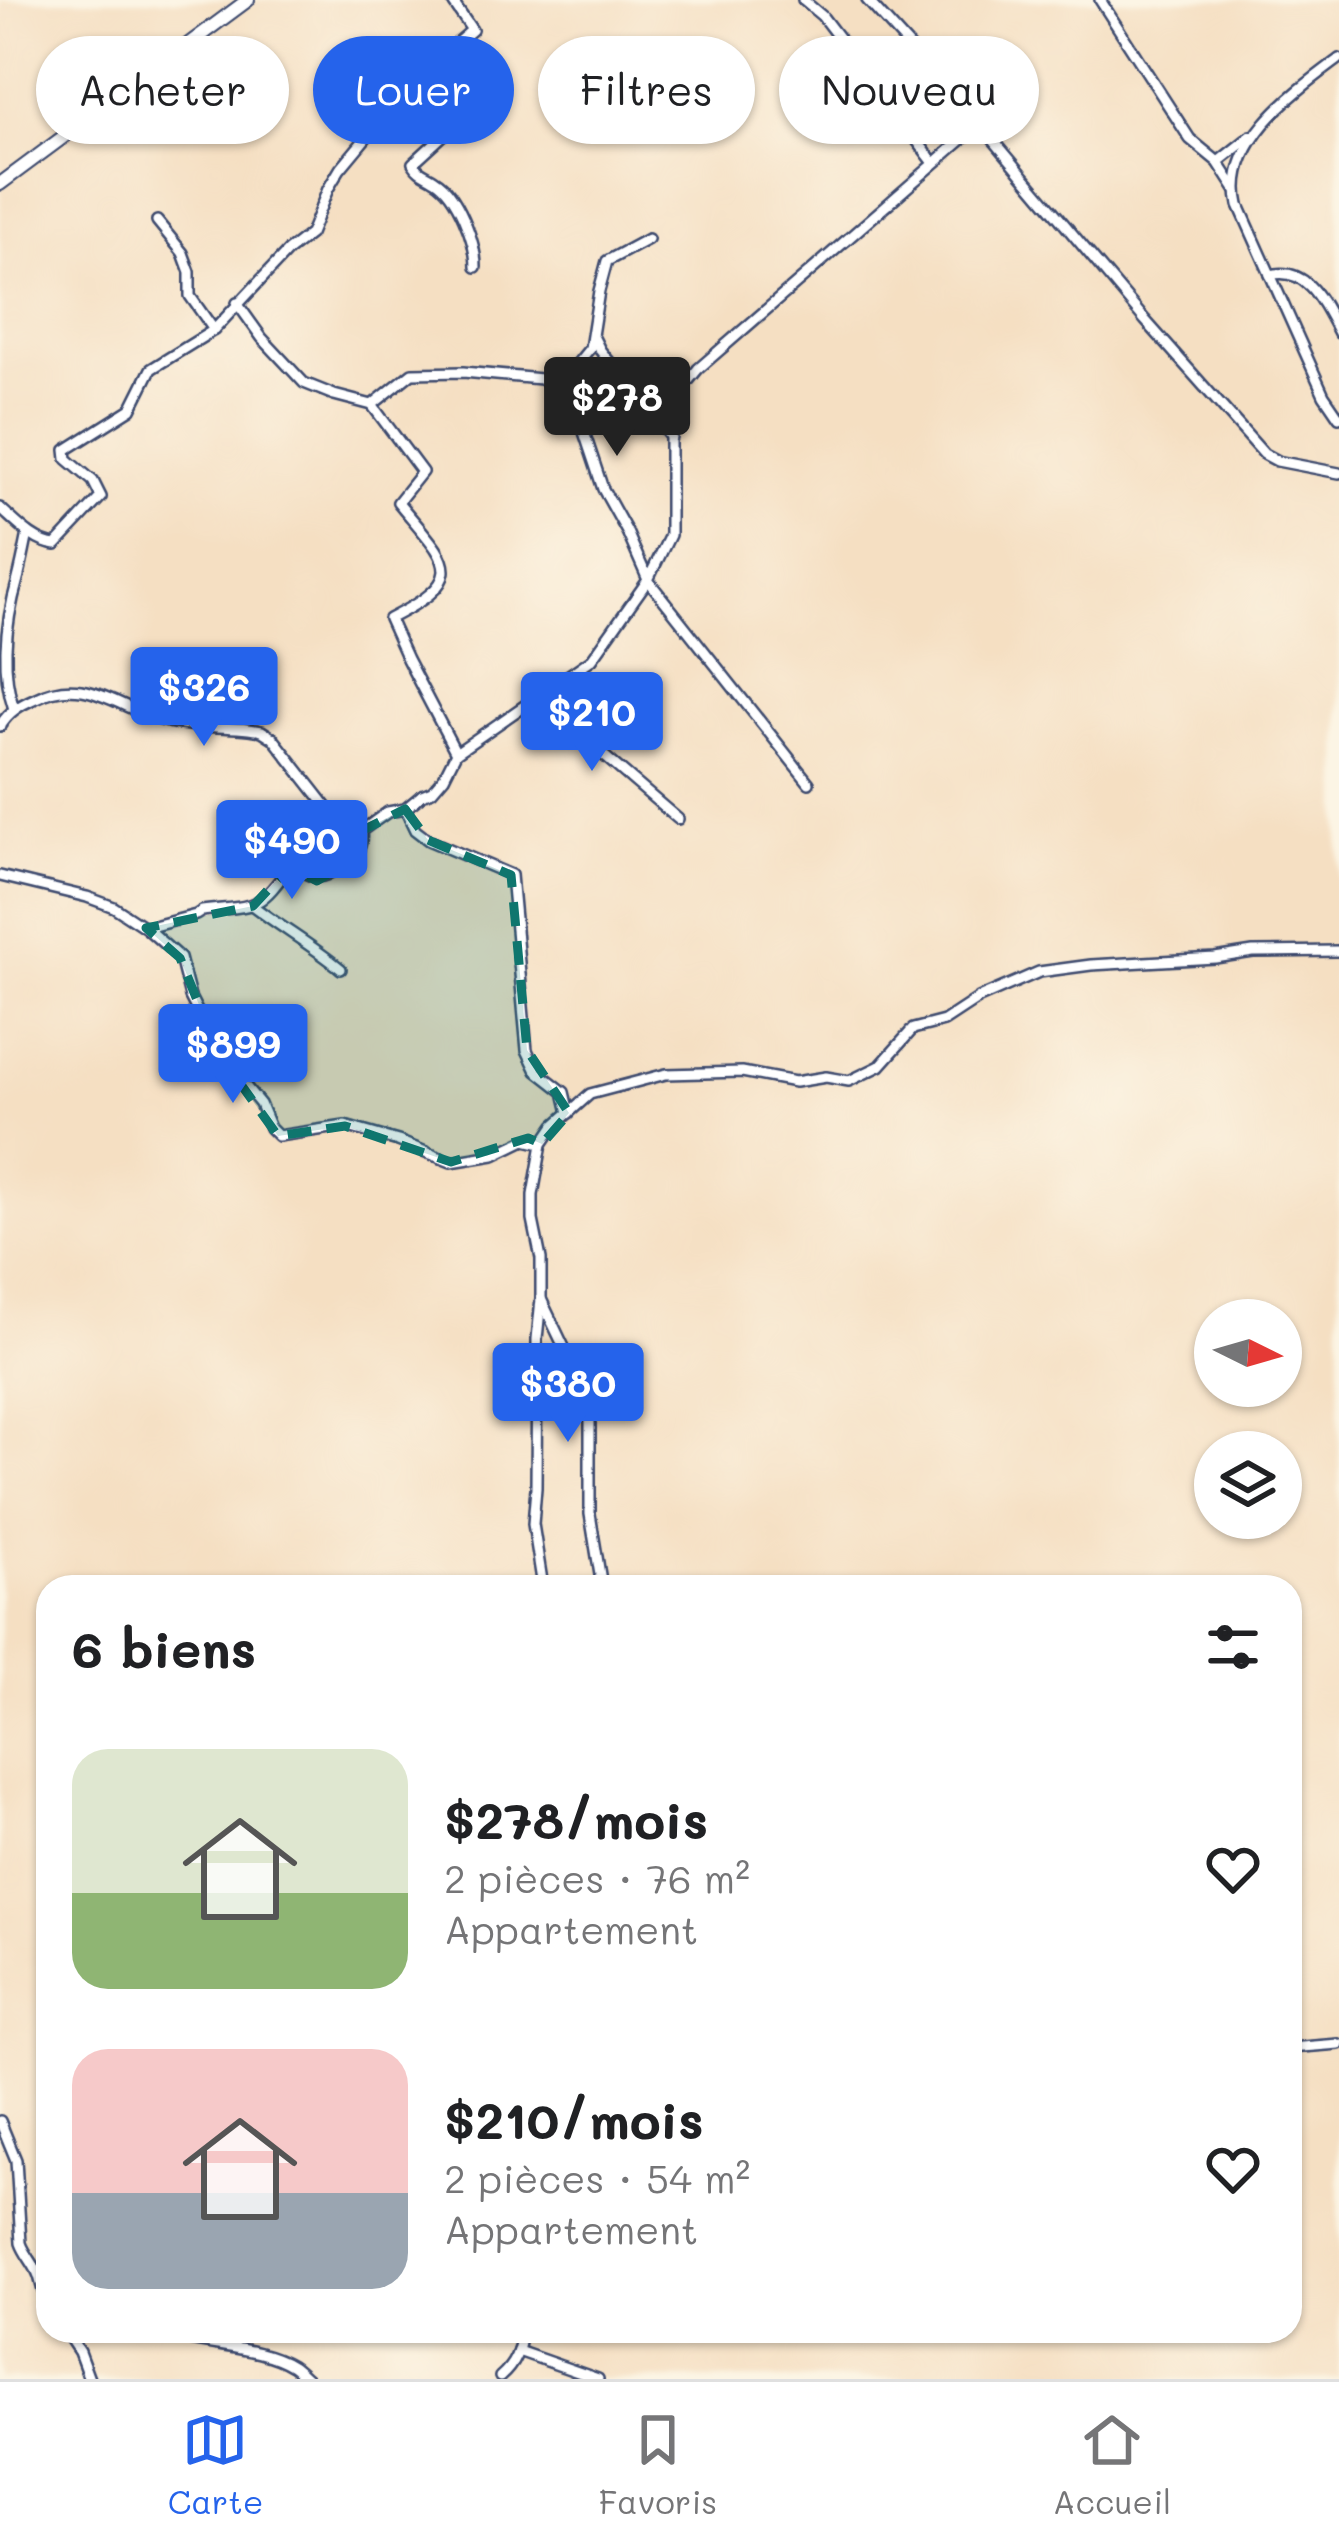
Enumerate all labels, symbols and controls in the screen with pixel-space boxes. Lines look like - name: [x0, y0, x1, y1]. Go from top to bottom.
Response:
- chip: Acheter: [36, 36, 289, 144]
- chip: Louer: [313, 36, 514, 144]
- chip: Filtres: [538, 36, 755, 144]
- chip: Nouveau: [779, 36, 1039, 144]
- pin: $278: [546, 357, 688, 459]
- text: $278: [571, 370, 663, 421]
- pin: $326: [133, 647, 275, 749]
- text: $326: [158, 660, 250, 711]
- pin: $210: [521, 672, 663, 774]
- text: $210: [548, 685, 636, 736]
- pin: $490: [221, 800, 363, 902]
- text: $490: [243, 813, 341, 864]
- pin: $899: [162, 1004, 304, 1106]
- text: $899: [185, 1017, 281, 1068]
- north arrow: [1194, 1299, 1302, 1407]
- map controls: [1194, 1299, 1302, 1539]
- pin: $380: [497, 1343, 639, 1445]
- text: $380: [520, 1356, 616, 1407]
- button: layers: [1194, 1431, 1302, 1539]
- text: 6 biens: [72, 1614, 256, 1681]
- icon: filters: [1200, 1614, 1266, 1680]
- text: $278/mois: [444, 1785, 708, 1852]
- icon: home: [168, 1797, 312, 1941]
- icon: heart: [1200, 1836, 1266, 1902]
- text: 2 pièces · 76 m²: [444, 1852, 750, 1903]
- text: Appartement: [444, 1903, 698, 1954]
- text: $210/mois: [444, 2085, 704, 2152]
- icon: home: [168, 2097, 312, 2241]
- icon: heart: [1200, 2136, 1266, 2202]
- text: 2 pièces · 54 m²: [444, 2152, 750, 2203]
- text: Appartement: [444, 2203, 698, 2254]
- tab: Carte: [168, 2407, 263, 2522]
- tab: Favoris: [599, 2407, 717, 2522]
- tab: Accueil: [1053, 2407, 1171, 2522]

